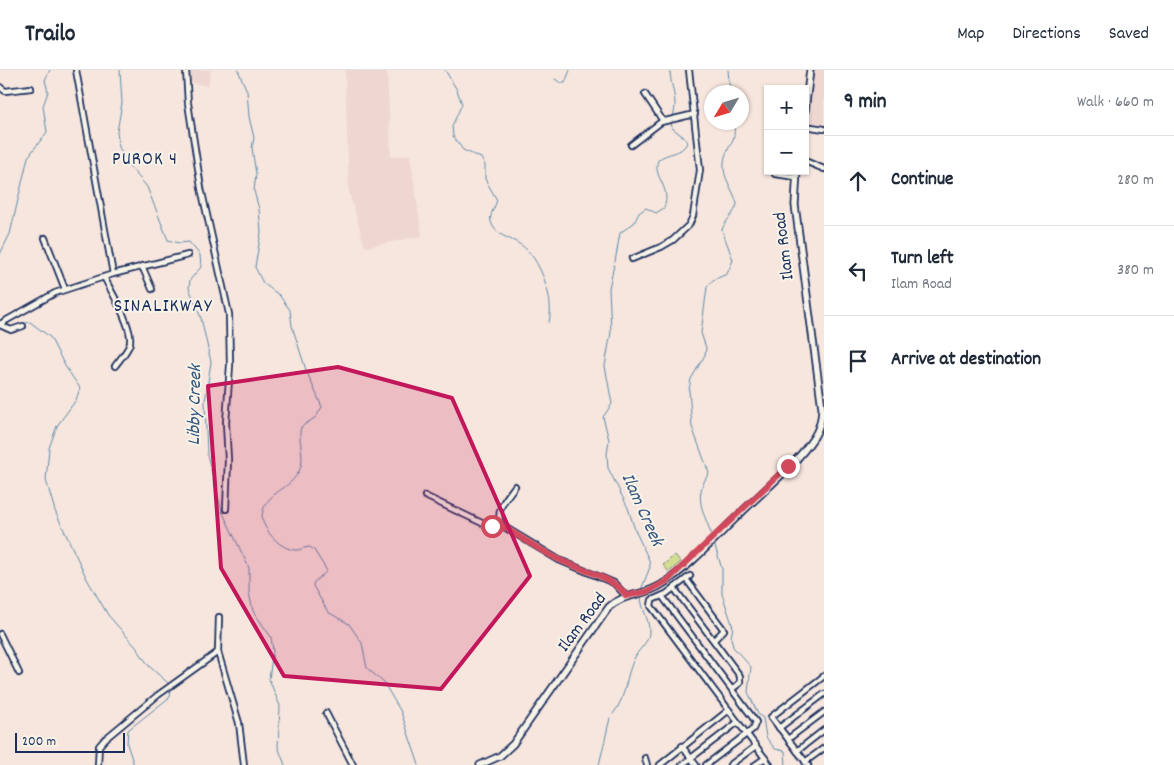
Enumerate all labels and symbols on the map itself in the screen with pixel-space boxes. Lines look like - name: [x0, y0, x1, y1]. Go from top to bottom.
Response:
- north arrow: [704, 85, 749, 130]
- district label: PUROK 4: [112, 147, 178, 174]
- street label: Ilam Road: [768, 210, 802, 282]
- district label: SINALIKWAY: [113, 293, 213, 321]
- water label: Libby Creek: [182, 362, 210, 446]
- route end: [777, 455, 800, 478]
- water label: Ilam Creek: [613, 469, 670, 553]
- route start: [481, 515, 504, 538]
- street label: Ilam Road: [552, 588, 614, 658]
- scale bar: [15, 730, 125, 753]

